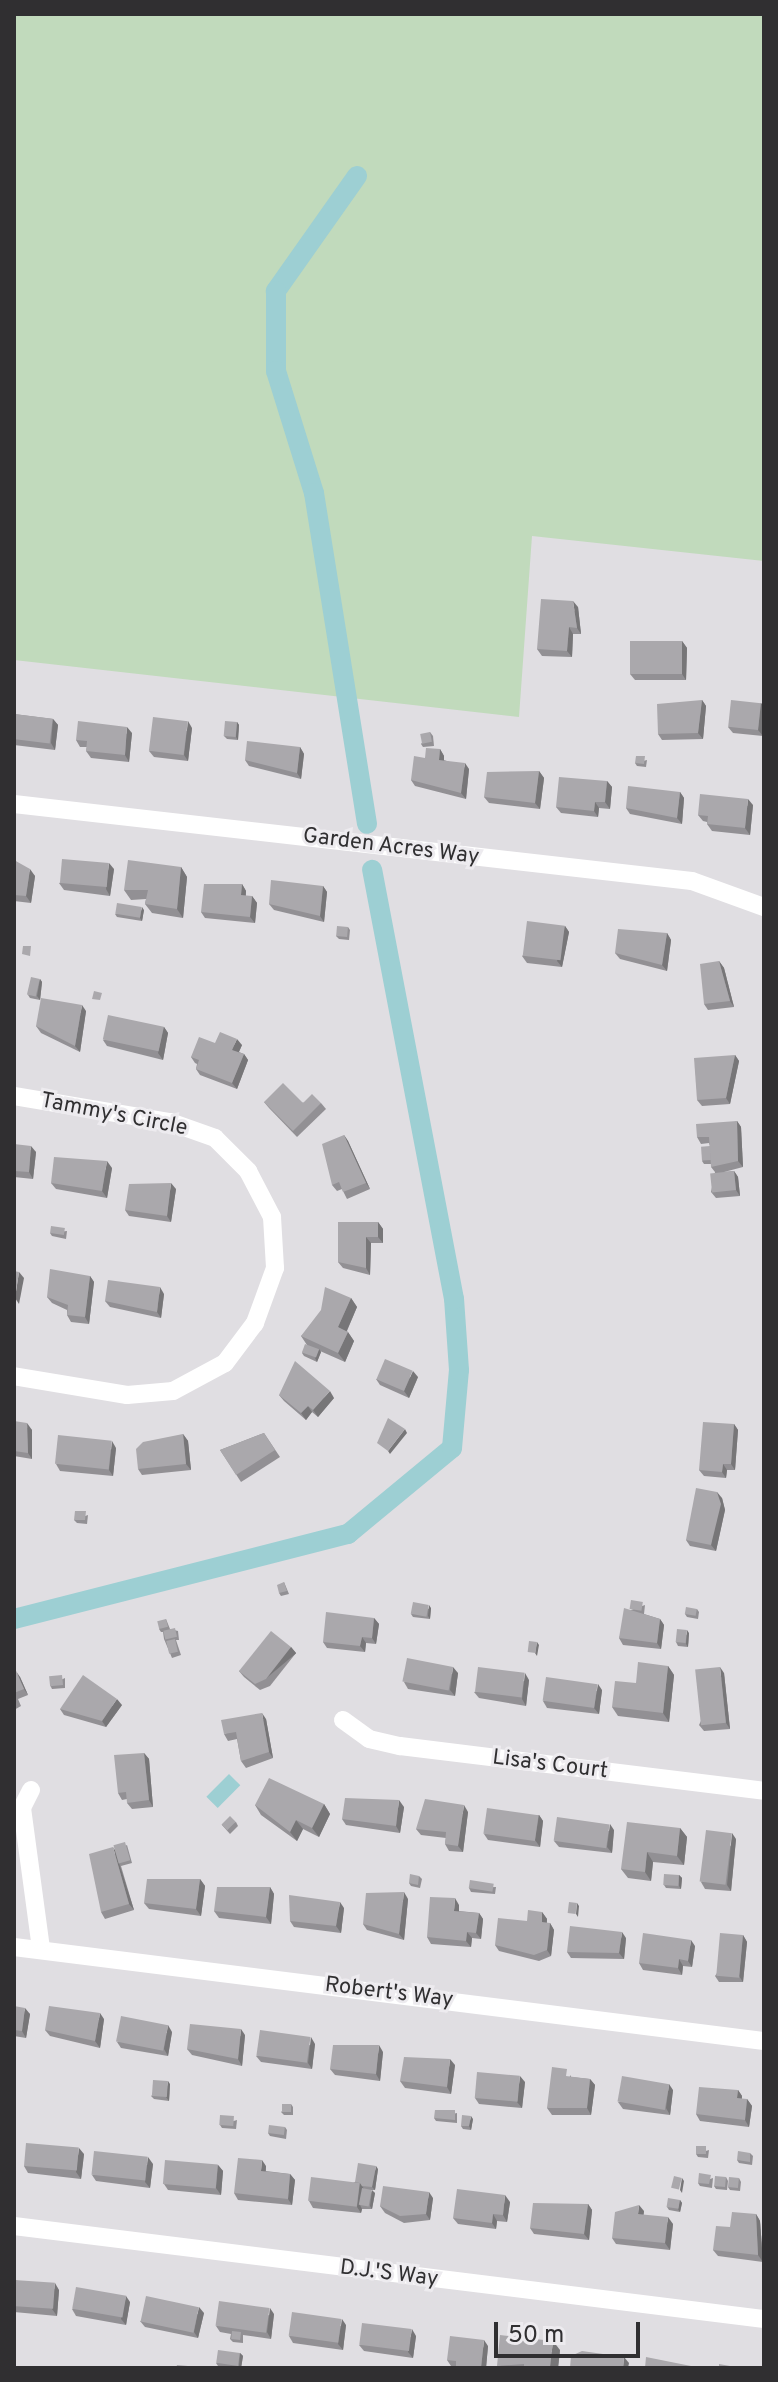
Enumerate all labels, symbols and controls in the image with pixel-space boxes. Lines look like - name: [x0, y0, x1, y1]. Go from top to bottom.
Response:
- street label: Garden Acres Way: [301, 823, 481, 871]
- street label: Tammy's Circle: [38, 1088, 190, 1142]
- street label: Lisa's Court: [491, 1745, 609, 1785]
- street label: Robert's Way: [323, 1972, 455, 2014]
- street label: D.J.'S Way: [338, 2255, 440, 2293]
- scale bar: [498, 2306, 644, 2356]
- text: 50 m: [508, 2321, 564, 2351]

